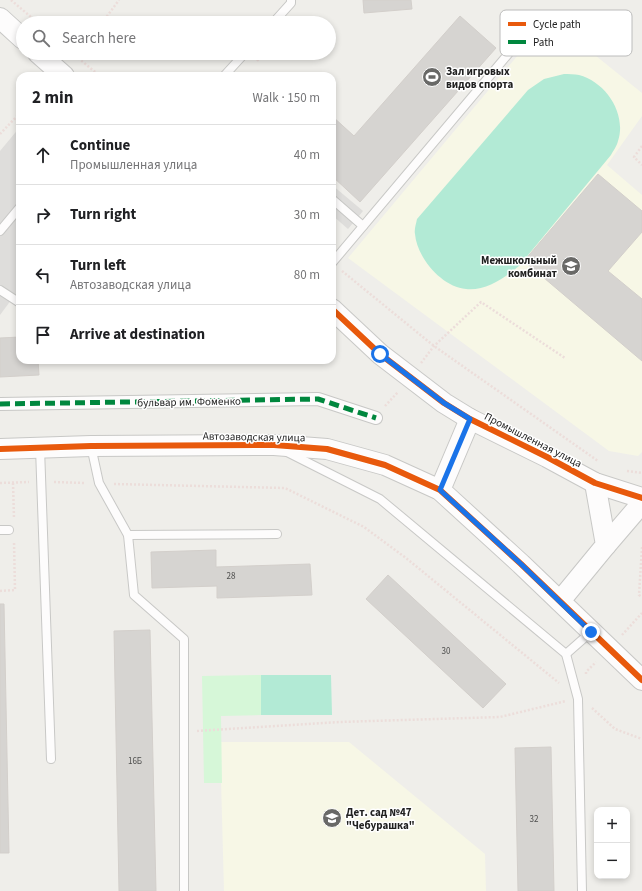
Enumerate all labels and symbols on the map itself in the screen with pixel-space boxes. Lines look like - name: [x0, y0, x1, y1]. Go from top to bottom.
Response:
- legend: [500, 10, 632, 56]
- text: Cycle path: [533, 17, 581, 32]
- text: Path: [533, 35, 554, 50]
- place label: Зал игровых видов спорта: [446, 64, 514, 92]
- sports icon: Зал игровых видов спорта: [421, 66, 443, 88]
- place label: Межшкольный комбинат: [481, 253, 558, 281]
- school or university icon: Межшкольный комбинат: [560, 255, 582, 277]
- route start: [371, 345, 389, 363]
- street label: бульвар им. Фоменко: [137, 394, 241, 410]
- street label: Промышленная улица: [482, 409, 584, 471]
- street label: Автозаводская улица: [203, 429, 305, 445]
- house number: 28: [227, 570, 236, 583]
- route end: [582, 623, 600, 641]
- house number: 30: [442, 645, 451, 658]
- house number: 16Б: [128, 755, 142, 768]
- place label: Дет. сад №47 "Чебурашка": [346, 805, 415, 833]
- school or university icon: Дет. сад №47 "Чебурашка": [321, 807, 343, 829]
- house number: 32: [530, 813, 539, 826]

